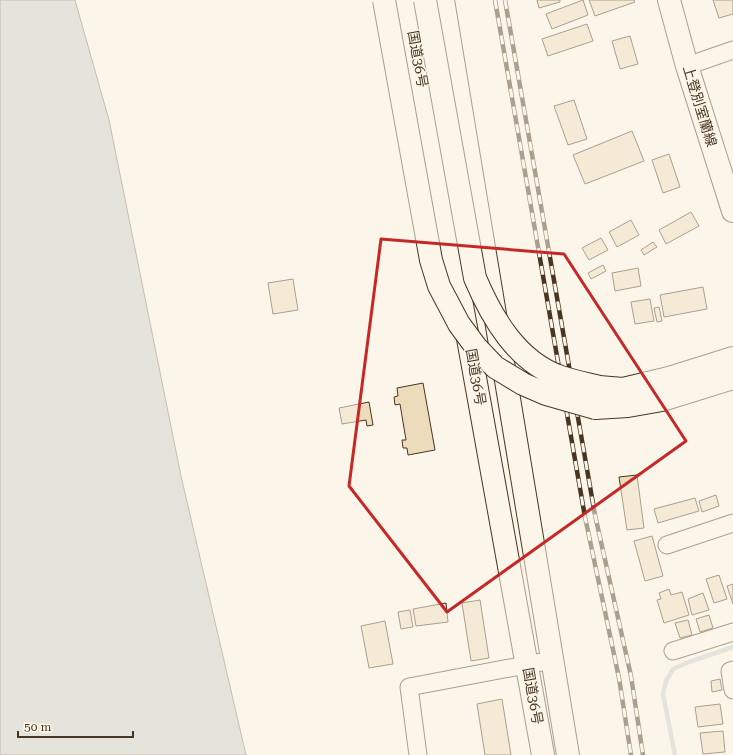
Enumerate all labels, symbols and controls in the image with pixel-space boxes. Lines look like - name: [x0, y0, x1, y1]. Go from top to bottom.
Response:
- street label: 国道36号: [405, 29, 431, 89]
- street label: 上登別室蘭線: [680, 63, 720, 149]
- street label: 国道36号: [463, 347, 489, 407]
- street label: 国道36号: [520, 666, 546, 726]
- scale bar: [18, 713, 133, 739]
- text: 50 m: [24, 720, 51, 734]

